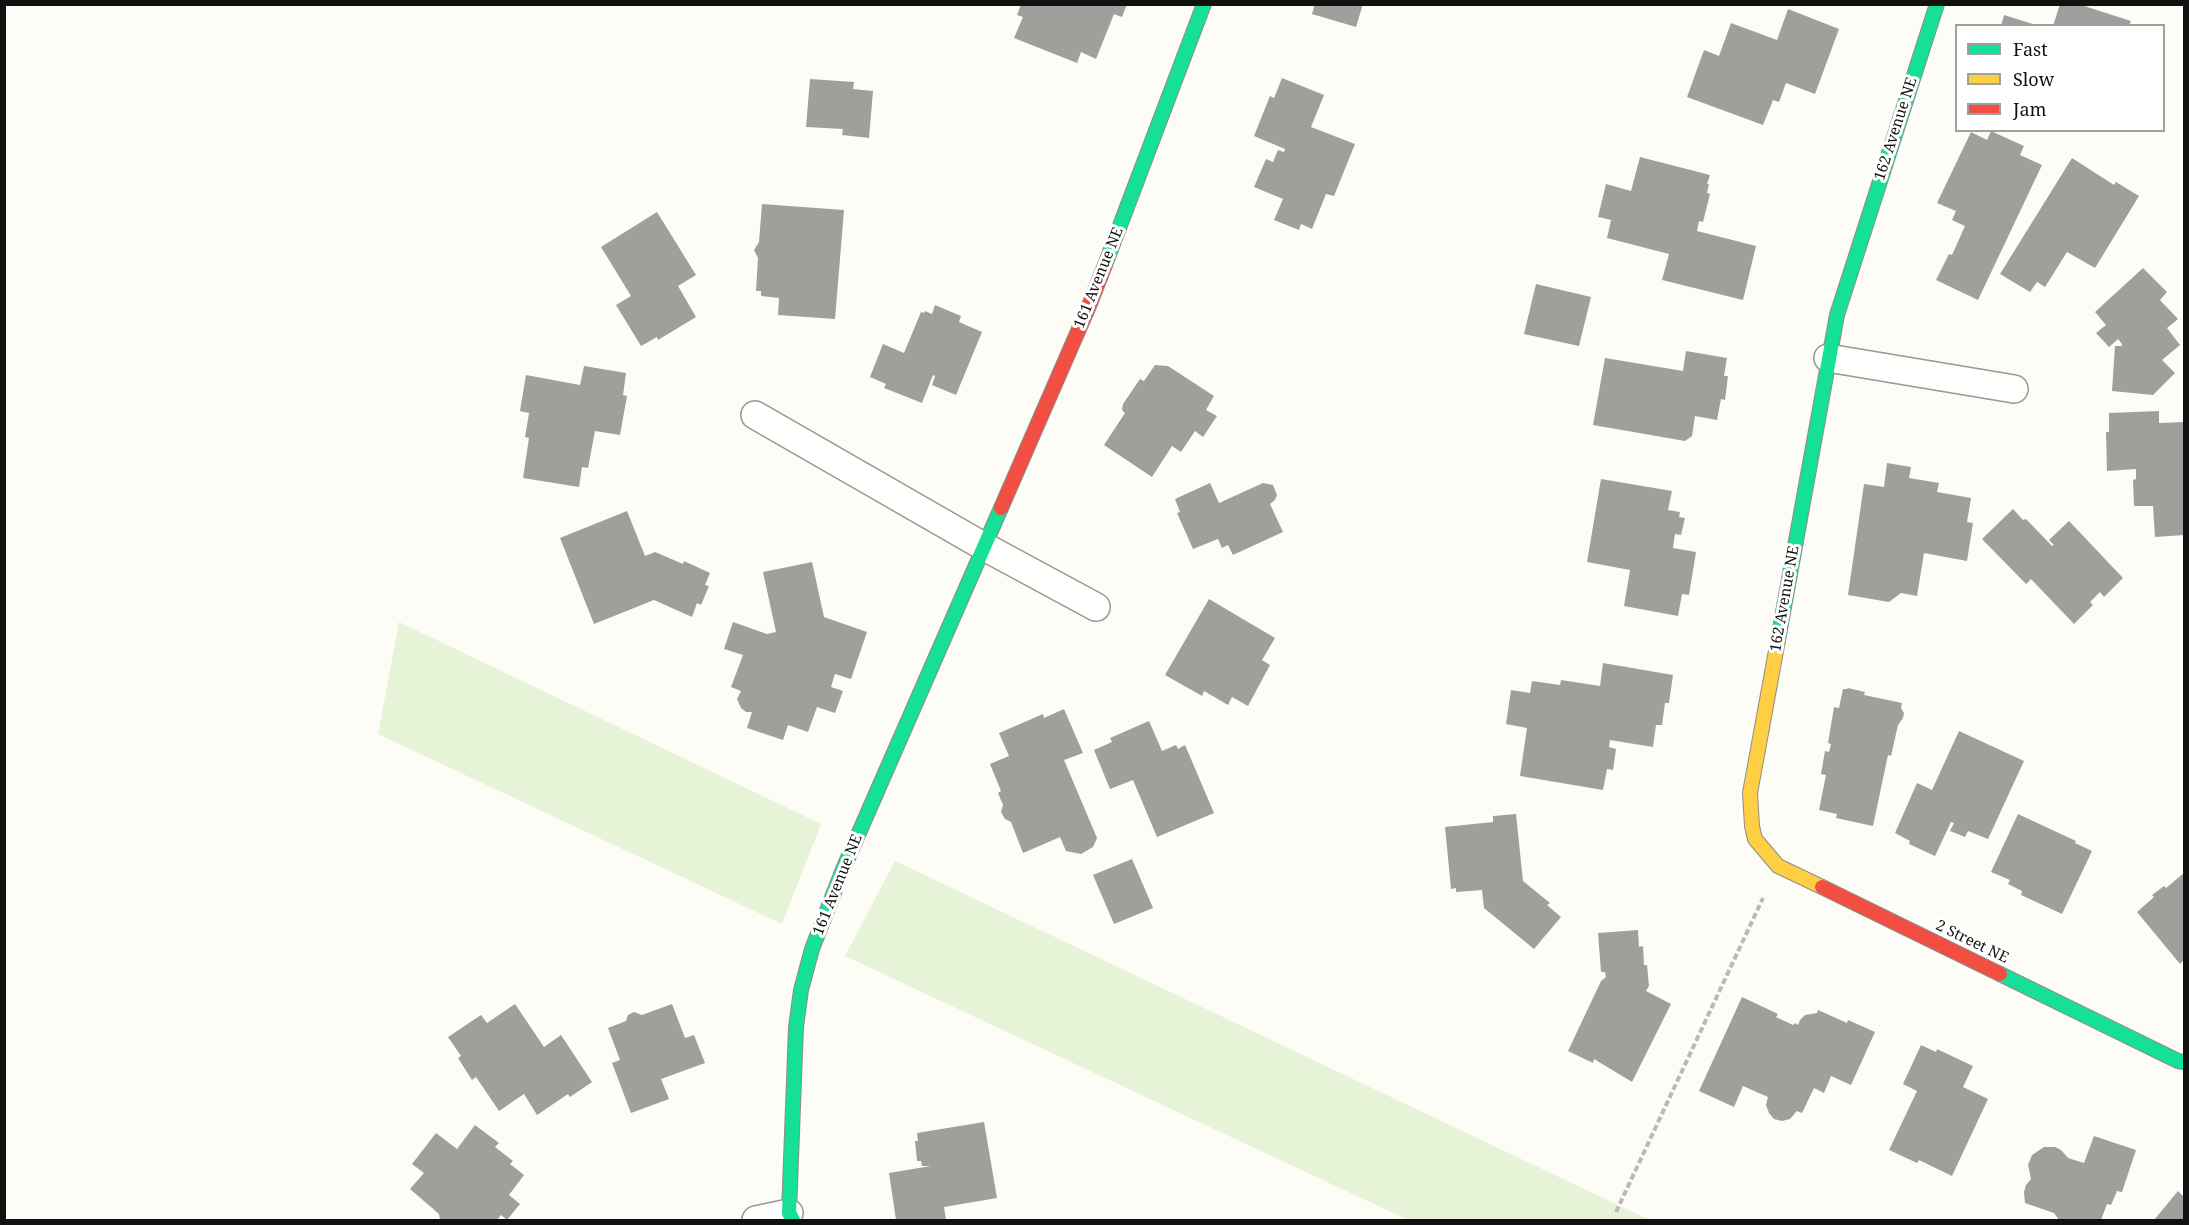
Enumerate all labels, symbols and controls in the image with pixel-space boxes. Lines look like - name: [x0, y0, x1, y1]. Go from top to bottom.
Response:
- legend: [1955, 24, 2165, 132]
- text: Fast: [2013, 37, 2048, 61]
- text: Slow: [2013, 67, 2054, 91]
- street label: 162 Avenue NE: [1871, 75, 1921, 183]
- text: Jam: [2013, 97, 2047, 121]
- street label: 161 Avenue NE: [1071, 225, 1127, 331]
- street label: 162 Avenue NE: [1767, 545, 1803, 653]
- street label: 161 Avenue NE: [810, 832, 866, 938]
- street label: 2 Street NE: [1933, 917, 2011, 967]

